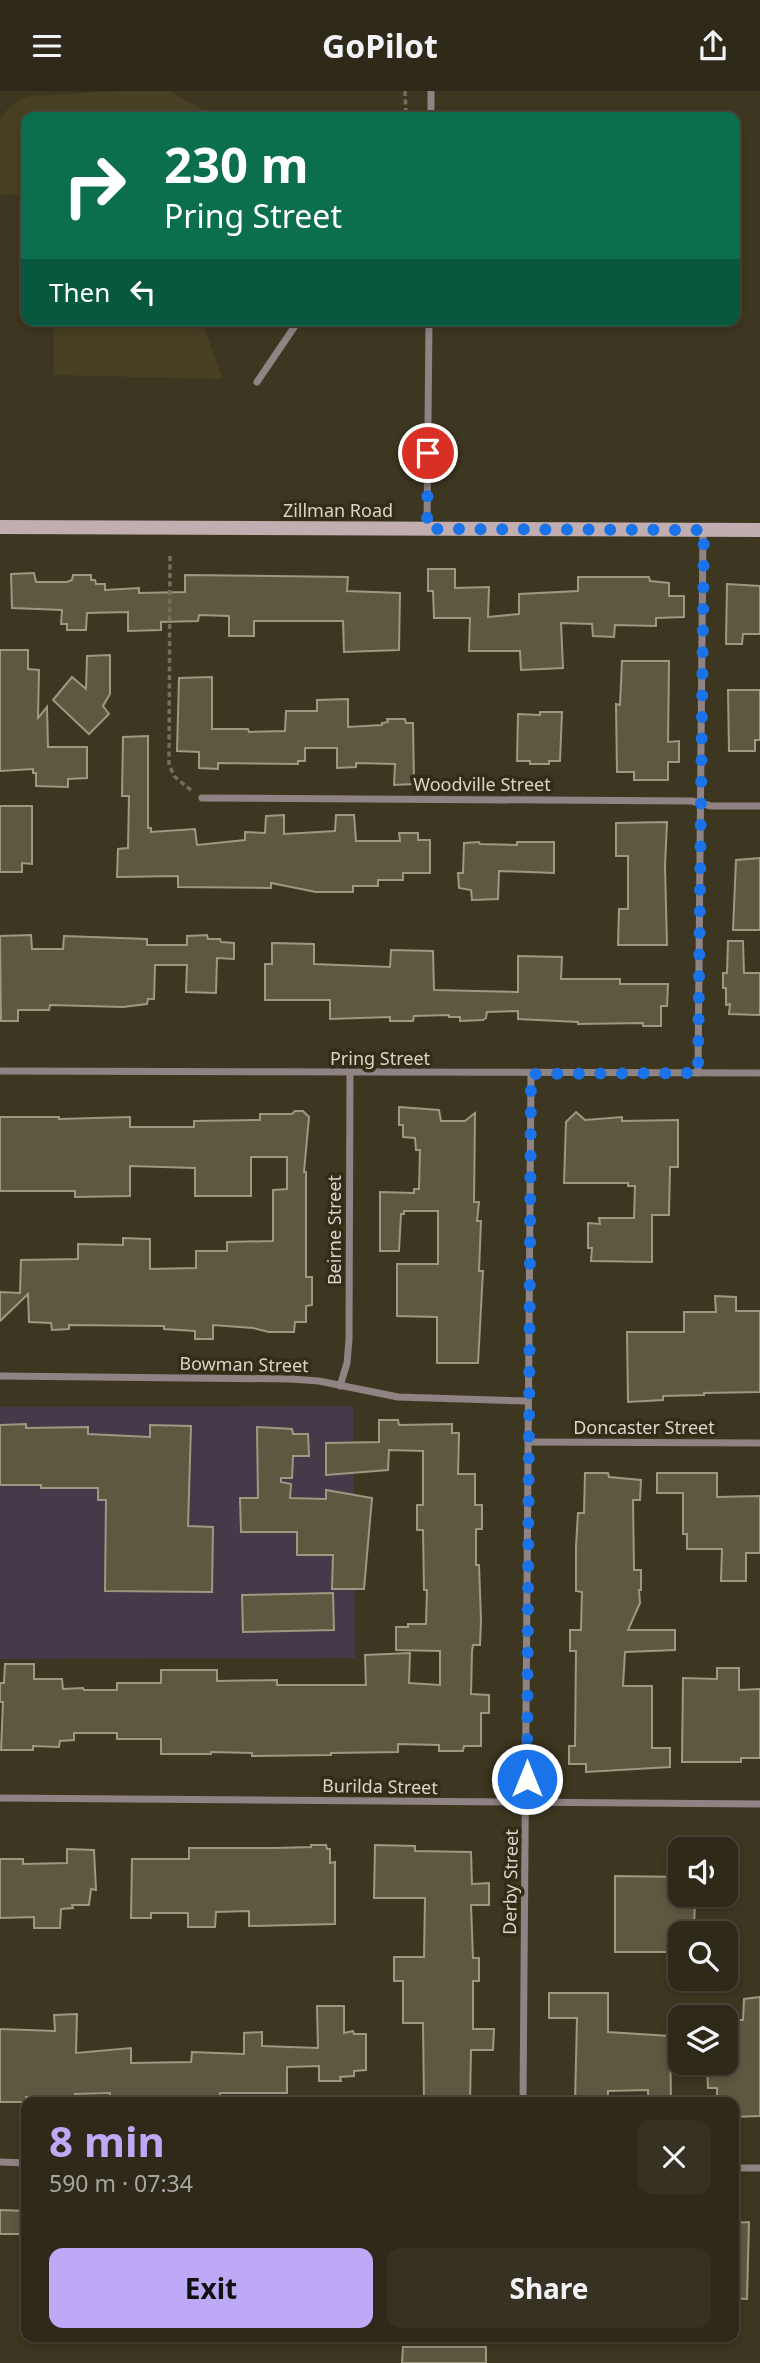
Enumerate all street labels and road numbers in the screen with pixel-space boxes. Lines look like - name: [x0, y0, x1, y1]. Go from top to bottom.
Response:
- street label: Zillman Road: [283, 498, 393, 522]
- street label: Woodville Street: [413, 772, 551, 796]
- street label: Pring Street: [330, 1046, 431, 1070]
- street label: Beirne Street: [322, 1174, 346, 1285]
- street label: Bowman Street: [179, 1351, 309, 1377]
- street label: Doncaster Street: [573, 1415, 715, 1439]
- street label: Burilda Street: [322, 1773, 439, 1799]
- street label: Derby Street: [497, 1829, 523, 1935]

